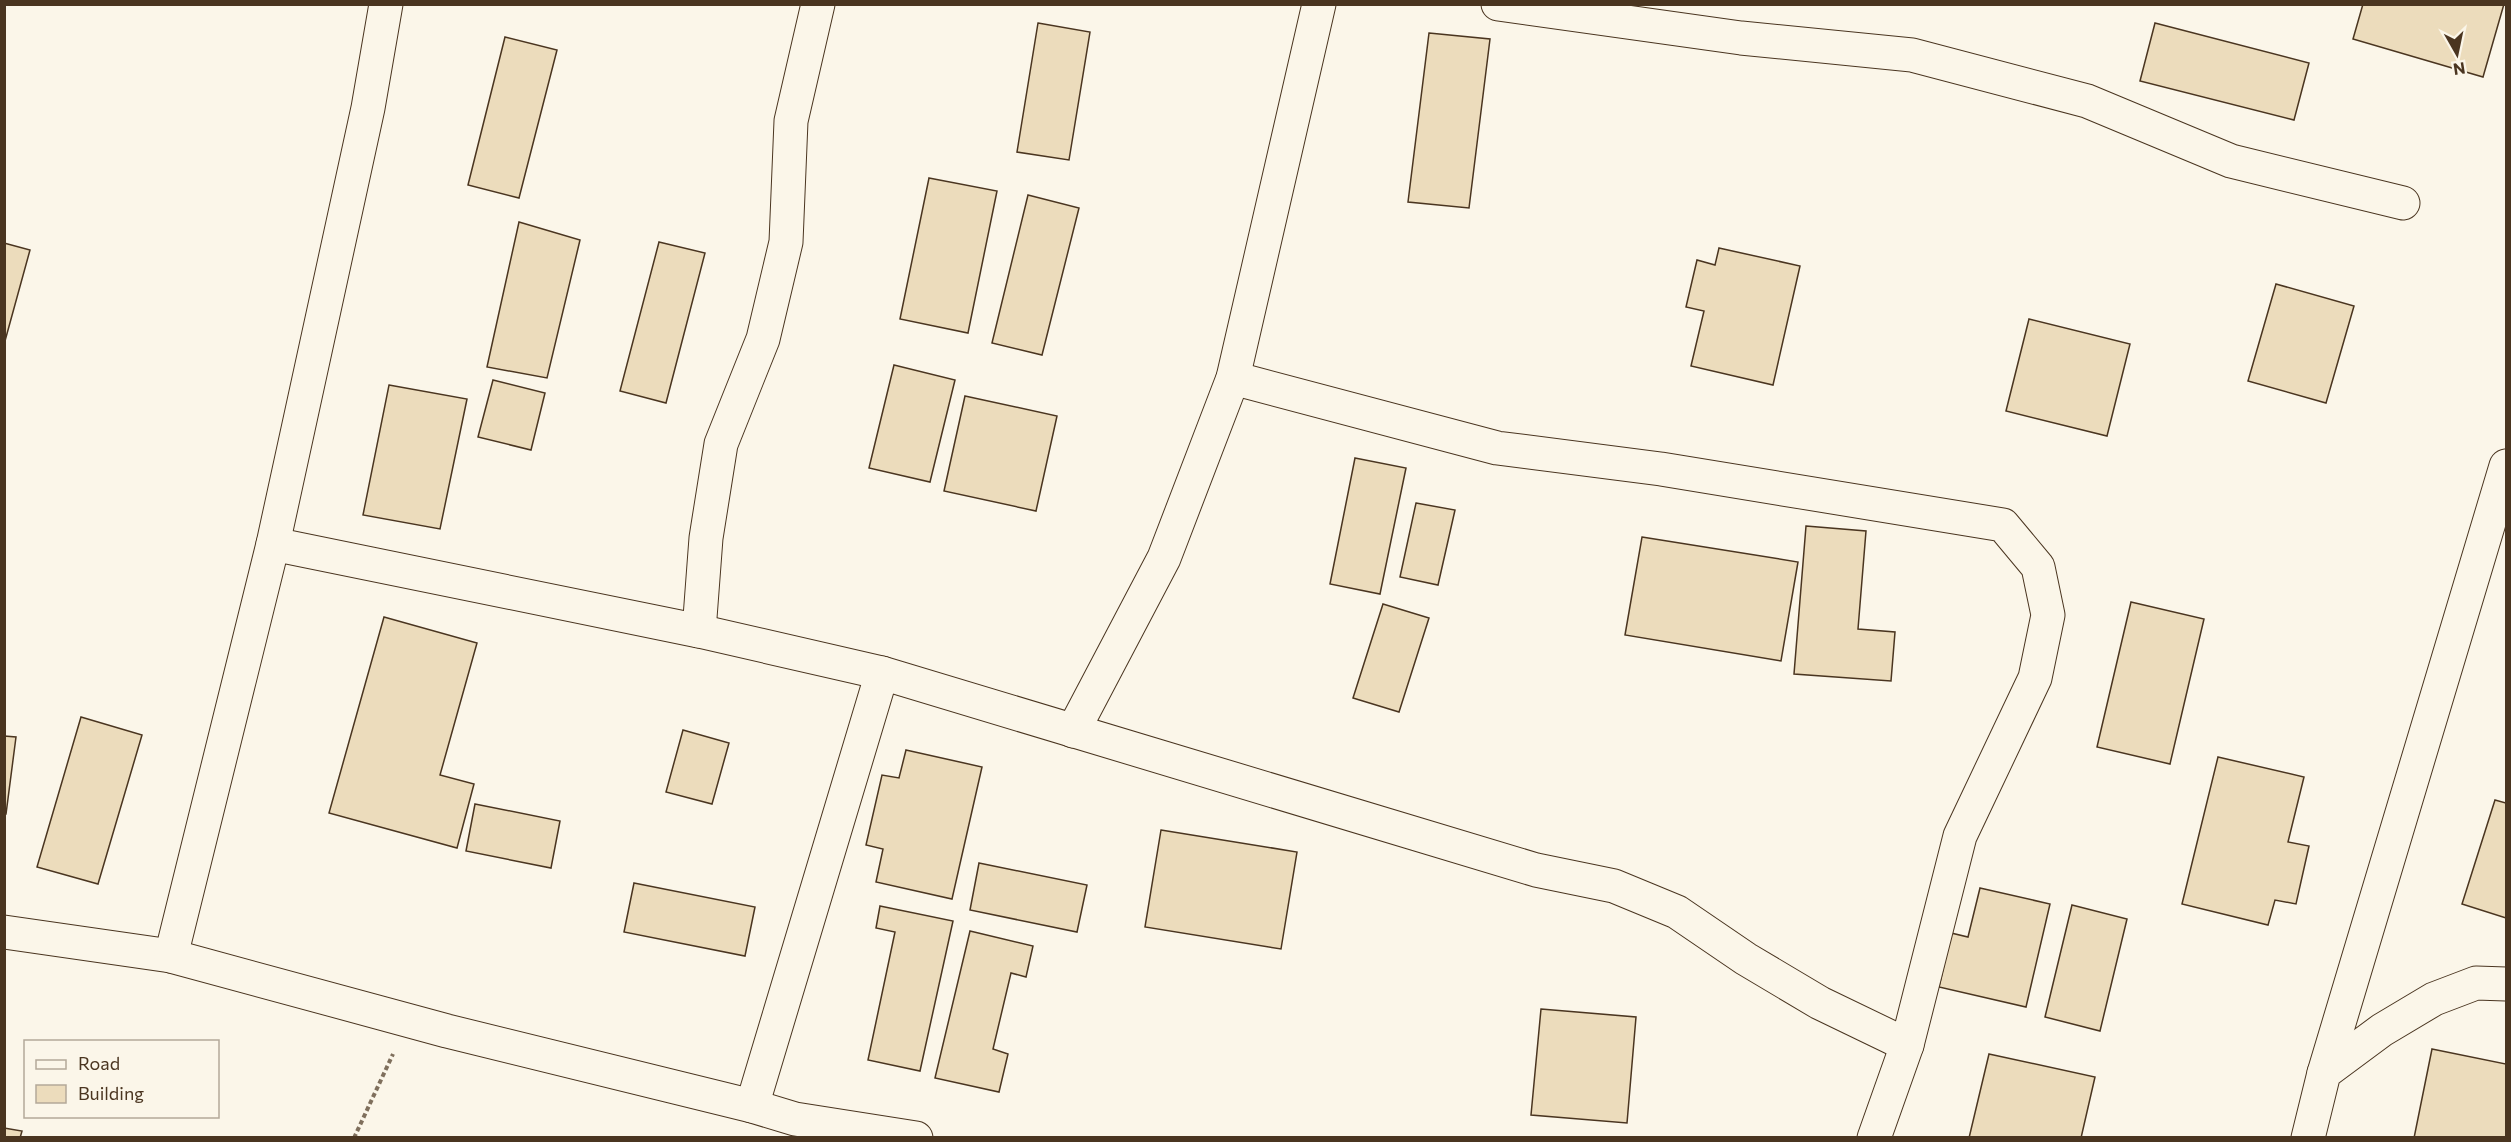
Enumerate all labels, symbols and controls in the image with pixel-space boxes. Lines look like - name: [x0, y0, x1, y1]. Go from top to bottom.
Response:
- north arrow: [2427, 24, 2487, 84]
- text: N: [2452, 59, 2467, 80]
- legend: [24, 1040, 219, 1118]
- text: Road: [78, 1052, 120, 1074]
- text: Building: [78, 1082, 144, 1104]

